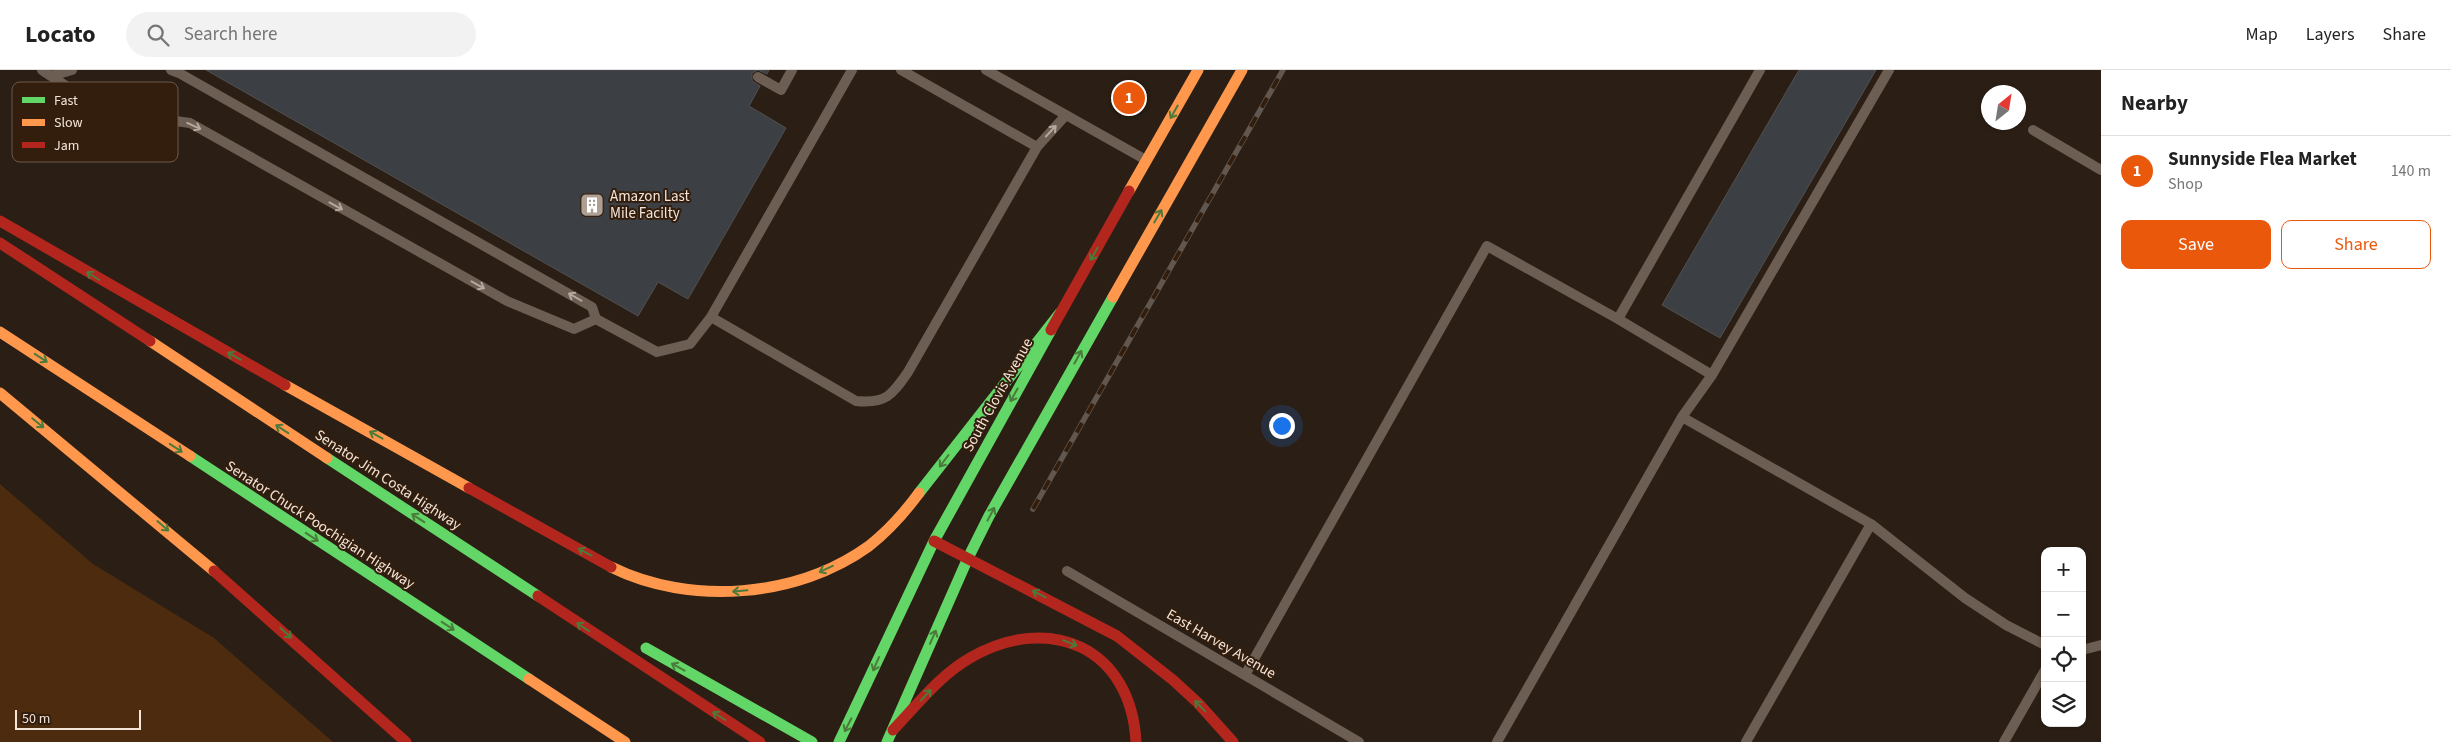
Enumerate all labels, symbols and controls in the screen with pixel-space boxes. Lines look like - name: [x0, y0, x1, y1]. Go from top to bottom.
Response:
- search box: [126, 12, 476, 57]
- text: Locato: [25, 17, 96, 52]
- icon: search: [144, 21, 172, 49]
- text: Search here: [184, 21, 277, 48]
- text: Map: [2246, 22, 2278, 47]
- text: Layers: [2306, 22, 2355, 47]
- text: Share: [2383, 22, 2426, 47]
- pin: 1: [1113, 79, 1145, 117]
- legend: [12, 82, 178, 162]
- north arrow: [1981, 85, 2026, 130]
- text: Nearby: [2121, 88, 2188, 118]
- text: Fast: [54, 91, 78, 111]
- one-way arrow: [1169, 105, 1179, 120]
- text: Slow: [54, 113, 83, 133]
- one-way arrow: [187, 122, 202, 132]
- one-way arrow: [1045, 125, 1057, 138]
- text: Jam: [54, 136, 79, 156]
- text: Sunnyside Flea Market: [2168, 146, 2357, 173]
- text: 1: [2133, 160, 2141, 182]
- text: 140 m: [2391, 160, 2431, 182]
- text: Shop: [2168, 173, 2203, 195]
- place label: Amazon Last Mile Facilty: [610, 186, 690, 224]
- building icon: Amazon Last Mile Facilty: [579, 192, 605, 218]
- one-way arrow: [329, 201, 343, 211]
- one-way arrow: [1154, 209, 1164, 223]
- button: Save: [2121, 220, 2271, 269]
- button: Share: [2281, 220, 2431, 269]
- one-way arrow: [1089, 246, 1099, 261]
- one-way arrow: [86, 271, 100, 281]
- one-way arrow: [470, 281, 484, 291]
- one-way arrow: [568, 292, 583, 301]
- street label: South Clovis Avenue: [958, 334, 1038, 456]
- one-way arrow: [1074, 350, 1083, 365]
- one-way arrow: [227, 351, 242, 361]
- one-way arrow: [33, 354, 47, 364]
- one-way arrow: [1009, 388, 1019, 403]
- your location: [1269, 413, 1295, 439]
- one-way arrow: [31, 418, 45, 428]
- one-way arrow: [276, 423, 290, 433]
- street label: Senator Jim Costa Highway: [311, 425, 465, 535]
- one-way arrow: [370, 430, 384, 440]
- one-way arrow: [169, 443, 183, 453]
- one-way arrow: [939, 455, 950, 468]
- street label: Senator Chuck Poochigian Highway: [221, 456, 419, 594]
- one-way arrow: [986, 508, 996, 522]
- one-way arrow: [411, 513, 425, 523]
- one-way arrow: [157, 521, 170, 532]
- one-way arrow: [305, 532, 319, 543]
- one-way arrow: [578, 547, 593, 556]
- map controls: [2041, 547, 2086, 727]
- button: +: [2041, 547, 2086, 592]
- one-way arrow: [819, 565, 834, 574]
- one-way arrow: [732, 586, 748, 595]
- one-way arrow: [1032, 589, 1047, 598]
- button: −: [2041, 592, 2086, 637]
- street label: East Harvey Avenue: [1162, 604, 1280, 684]
- one-way arrow: [441, 621, 455, 632]
- one-way arrow: [576, 622, 590, 632]
- one-way arrow: [280, 627, 293, 638]
- one-way arrow: [929, 630, 939, 645]
- button: locate: [2041, 637, 2086, 682]
- one-way arrow: [1062, 638, 1077, 648]
- one-way arrow: [871, 657, 881, 672]
- one-way arrow: [671, 661, 686, 671]
- button: layers: [2041, 682, 2086, 727]
- one-way arrow: [920, 688, 932, 701]
- one-way arrow: [1195, 700, 1207, 712]
- scale bar: [15, 707, 141, 730]
- text: 50 m: [22, 709, 50, 729]
- one-way arrow: [712, 711, 726, 721]
- one-way arrow: [843, 717, 852, 732]

